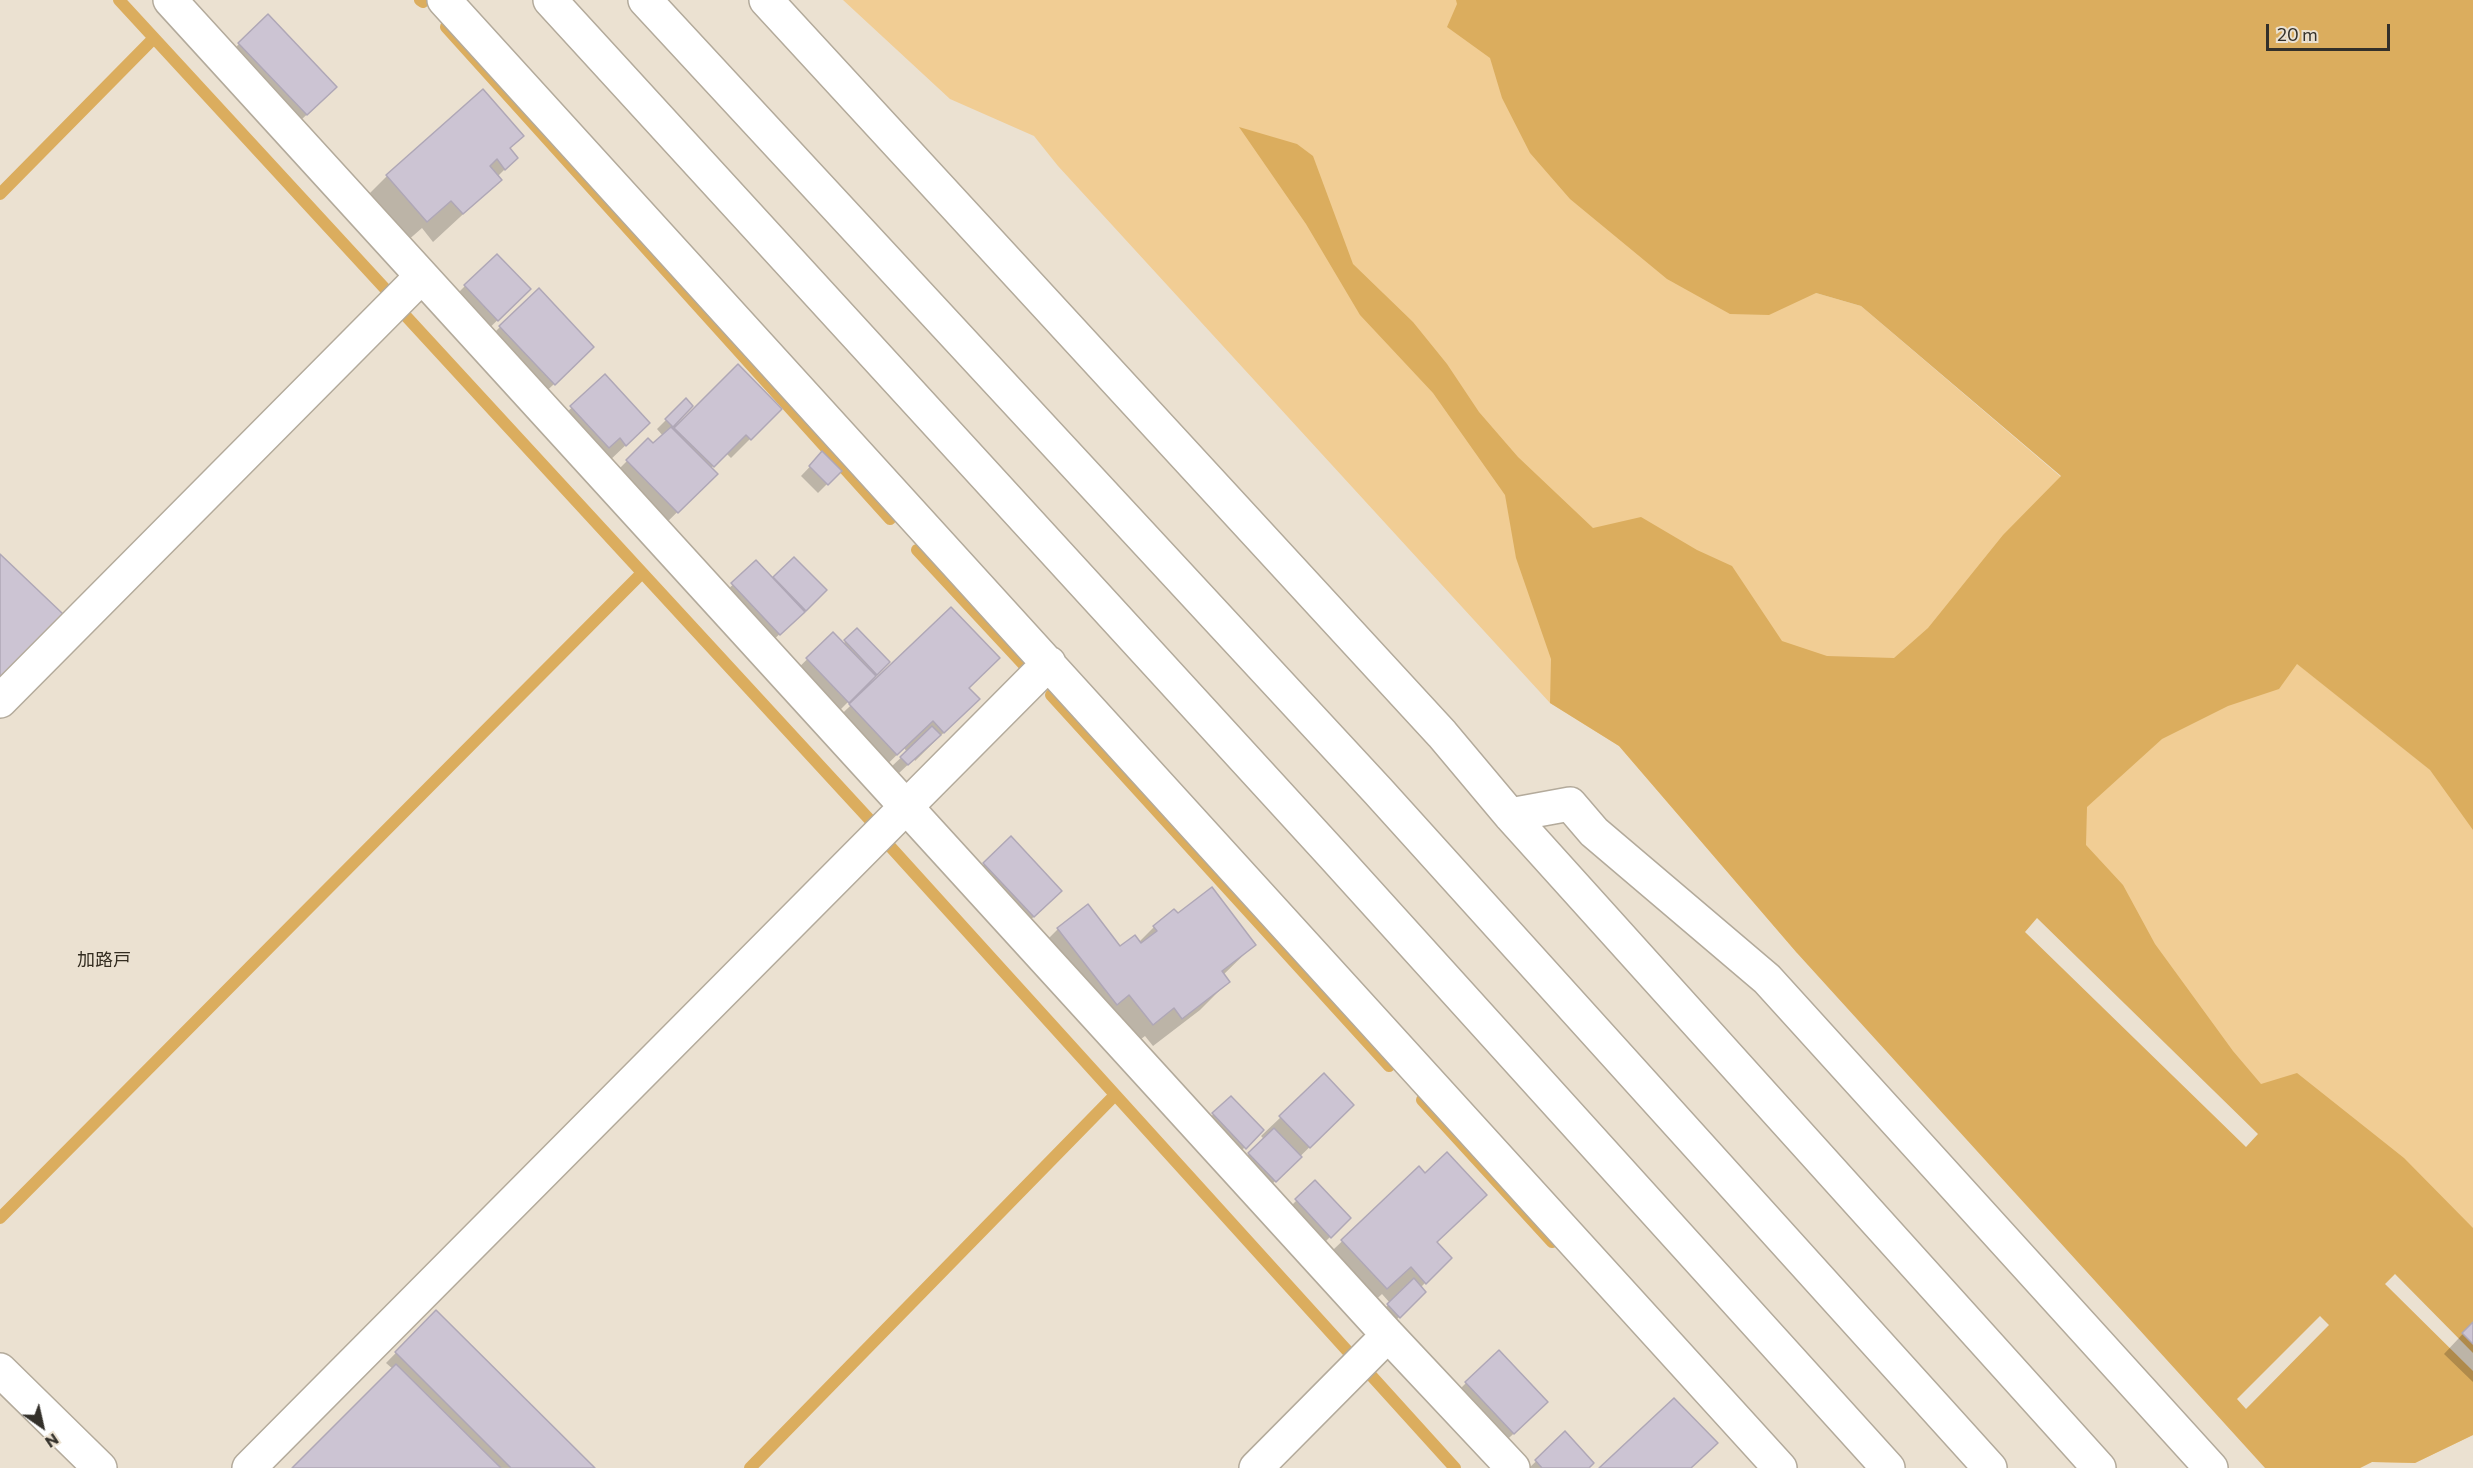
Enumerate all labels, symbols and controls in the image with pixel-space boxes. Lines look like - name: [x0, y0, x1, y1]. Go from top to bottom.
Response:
- scale bar: [2269, 12, 2394, 50]
- text: 20 m: [2277, 23, 2318, 45]
- district label: 加路戸: [77, 949, 131, 971]
- north arrow: [12, 1396, 72, 1456]
- text: N: [42, 1430, 63, 1453]

